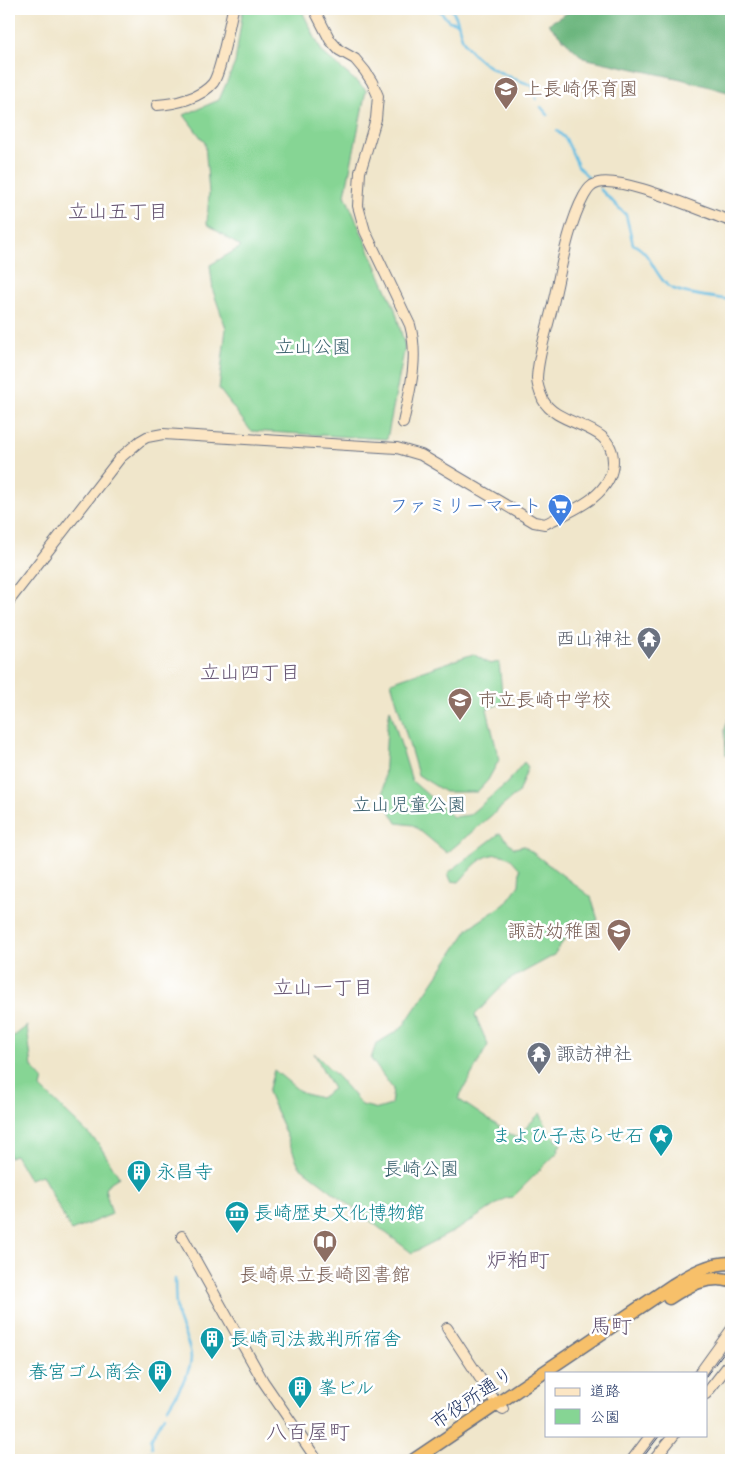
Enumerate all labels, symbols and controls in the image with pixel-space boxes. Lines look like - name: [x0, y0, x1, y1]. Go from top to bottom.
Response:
- school or university icon: 上長崎保育園: [493, 76, 519, 110]
- place label: 上長崎保育園: [524, 78, 638, 100]
- district label: 立山五丁目: [68, 200, 168, 223]
- park label: 立山公園: [275, 336, 351, 358]
- supermarket icon: ファミリーマート: [547, 493, 573, 527]
- place label: ファミリーマート: [390, 495, 542, 517]
- temple icon: 西山神社: [636, 626, 662, 660]
- place label: 西山神社: [556, 628, 632, 650]
- district label: 立山四丁目: [200, 661, 300, 684]
- school or university icon: 市立長崎中学校: [447, 687, 473, 721]
- place label: 市立長崎中学校: [478, 689, 611, 711]
- park label: 立山児童公園: [352, 794, 466, 816]
- school or university icon: 諏訪幼稚園: [606, 918, 632, 952]
- place label: 諏訪幼稚園: [507, 920, 602, 942]
- district label: 立山一丁目: [273, 976, 373, 999]
- temple icon: 諏訪神社: [526, 1041, 552, 1075]
- place label: 諏訪神社: [556, 1043, 632, 1065]
- place icon: まよひ子志らせ石: [648, 1123, 674, 1157]
- place label: まよひ子志らせ石: [492, 1125, 644, 1147]
- park label: 長崎公園: [383, 1158, 459, 1180]
- building icon: 永昌寺: [126, 1159, 152, 1193]
- place label: 永昌寺: [156, 1161, 213, 1183]
- museum icon: 長崎歴史文化博物館: [224, 1200, 250, 1234]
- place label: 長崎歴史文化博物館: [254, 1202, 425, 1224]
- library icon: 長崎県立長崎図書館: [312, 1229, 338, 1263]
- district label: 炉粕町: [487, 1248, 550, 1272]
- place label: 長崎県立長崎図書館: [239, 1264, 411, 1286]
- district label: 馬町: [590, 1314, 632, 1338]
- building icon: 長崎司法裁判所宿舎: [199, 1326, 225, 1360]
- place label: 長崎司法裁判所宿舎: [230, 1328, 401, 1350]
- building icon: 春宮ゴム商会: [147, 1359, 173, 1393]
- place label: 春宮ゴム商会: [28, 1361, 142, 1383]
- street label: 市役所通り: [426, 1362, 518, 1434]
- legend: [545, 1372, 708, 1436]
- building icon: 峯ビル: [287, 1375, 313, 1409]
- place label: 峯ビル: [318, 1377, 375, 1399]
- text: 道路: [590, 1382, 620, 1400]
- text: 公園: [590, 1408, 620, 1426]
- district label: 八百屋町: [266, 1420, 350, 1444]

